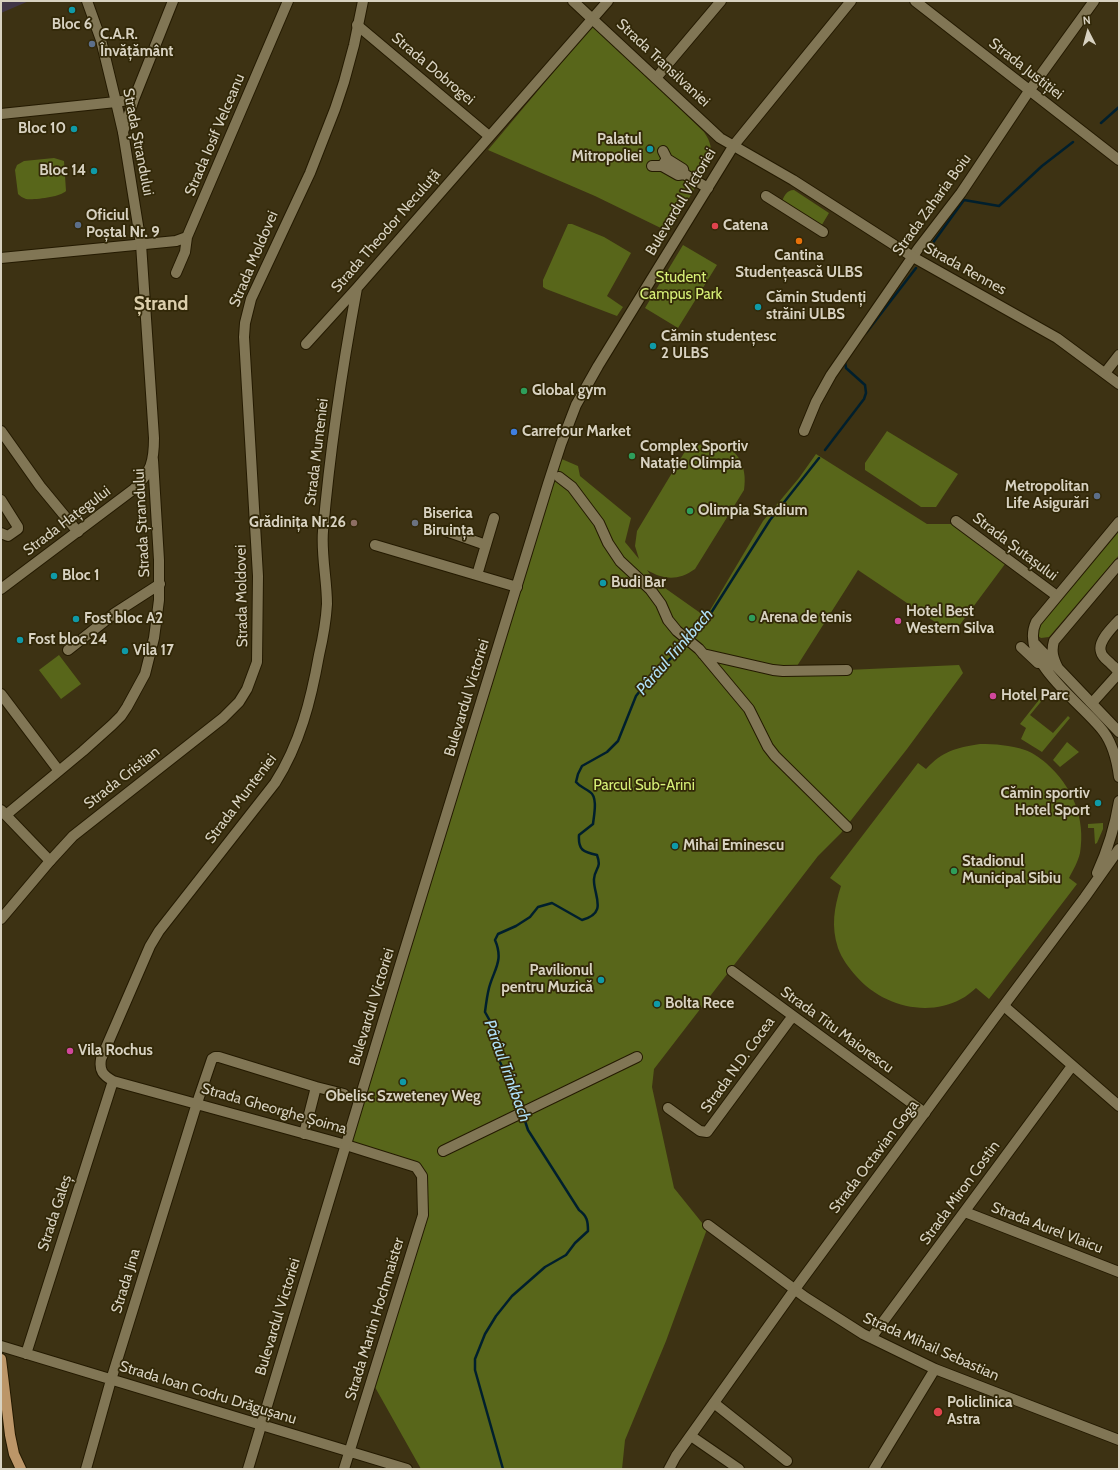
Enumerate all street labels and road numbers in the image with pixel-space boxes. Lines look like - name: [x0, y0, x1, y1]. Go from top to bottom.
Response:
- street label: Strada Transilvaniei: [613, 15, 713, 111]
- street label: Strada Dobrogei: [388, 29, 478, 109]
- street label: Strada Justiției: [985, 34, 1067, 104]
- street label: Strada Iosif Velceanu: [181, 71, 249, 199]
- street label: Strada Ștrandului: [119, 87, 157, 197]
- street label: Bulevardul Victoriei: [642, 145, 720, 259]
- street label: Strada Zaharia Boiu: [889, 150, 975, 260]
- street label: Strada Theodor Neculuță: [328, 166, 444, 296]
- street label: Strada Moldovei: [226, 208, 282, 310]
- street label: Strada Rennes: [921, 239, 1009, 299]
- street label: Strada Munteniei: [302, 398, 332, 506]
- street label: Strada Ștrandului: [130, 468, 154, 578]
- street label: Strada Hațegului: [20, 482, 114, 560]
- street label: Strada Șutașului: [969, 509, 1061, 585]
- street label: Strada Moldovei: [232, 545, 252, 647]
- street label: Bulevardul Victoriei: [441, 637, 493, 759]
- street label: Strada Cristian: [80, 743, 164, 813]
- street label: Strada Munteniei: [201, 751, 281, 847]
- street label: Bulevardul Victoriei: [346, 946, 398, 1068]
- street label: Strada Titu Maiorescu: [777, 983, 897, 1077]
- street label: Strada N.D. Cocea: [697, 1014, 779, 1116]
- street label: Strada Gheorghe Șoima: [199, 1080, 349, 1138]
- street label: Strada Octavian Goga: [826, 1097, 922, 1217]
- street label: Strada Miron Costin: [916, 1137, 1004, 1249]
- street label: Strada Galeș: [34, 1173, 76, 1253]
- street label: Strada Aurel Vlaicu: [989, 1198, 1105, 1258]
- street label: Strada Martin Hochmaister: [342, 1236, 408, 1402]
- street label: Strada Jina: [108, 1246, 144, 1316]
- street label: Bulevardul Victoriei: [252, 1256, 304, 1378]
- street label: Strada Mihail Sebastian: [860, 1309, 1002, 1385]
- street label: Strada Ioan Codru Drăgușanu: [117, 1357, 299, 1429]

